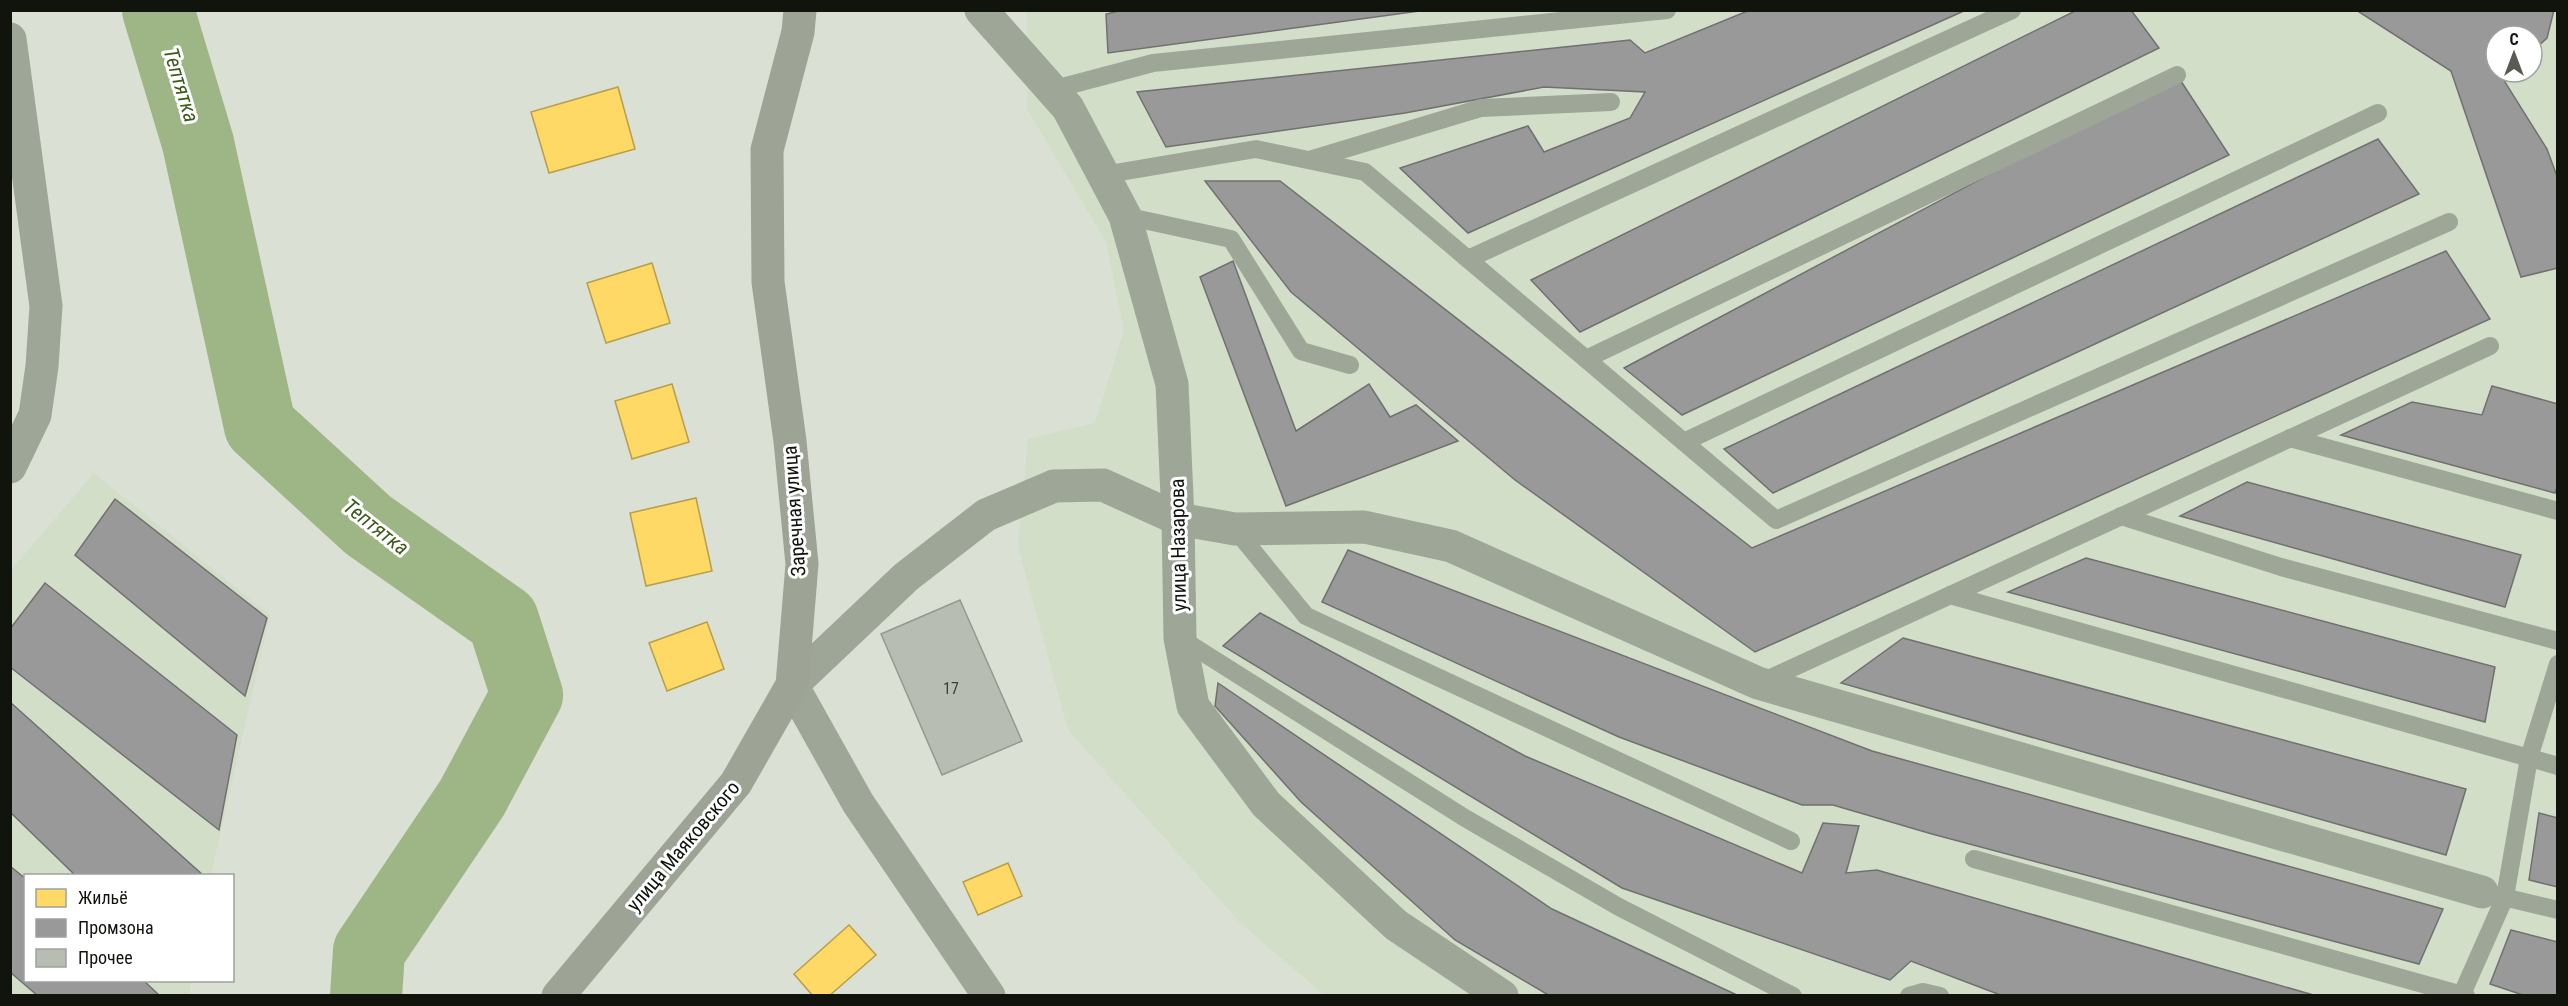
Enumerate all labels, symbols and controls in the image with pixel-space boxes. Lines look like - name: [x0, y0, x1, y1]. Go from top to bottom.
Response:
- north arrow: [2484, 24, 2544, 84]
- text: С: [2509, 30, 2519, 49]
- water label: Тептятка: [158, 45, 204, 125]
- street label: Заречная улица: [777, 445, 811, 577]
- street label: улица Назарова: [1165, 478, 1191, 612]
- water label: Тептятка: [339, 494, 413, 560]
- house number: 17: [943, 679, 959, 698]
- street label: улица Маяковского: [621, 776, 745, 916]
- legend: [24, 874, 234, 982]
- text: Жильё: [78, 887, 128, 908]
- text: Промзона: [78, 917, 154, 938]
- text: Прочее: [78, 947, 133, 968]

